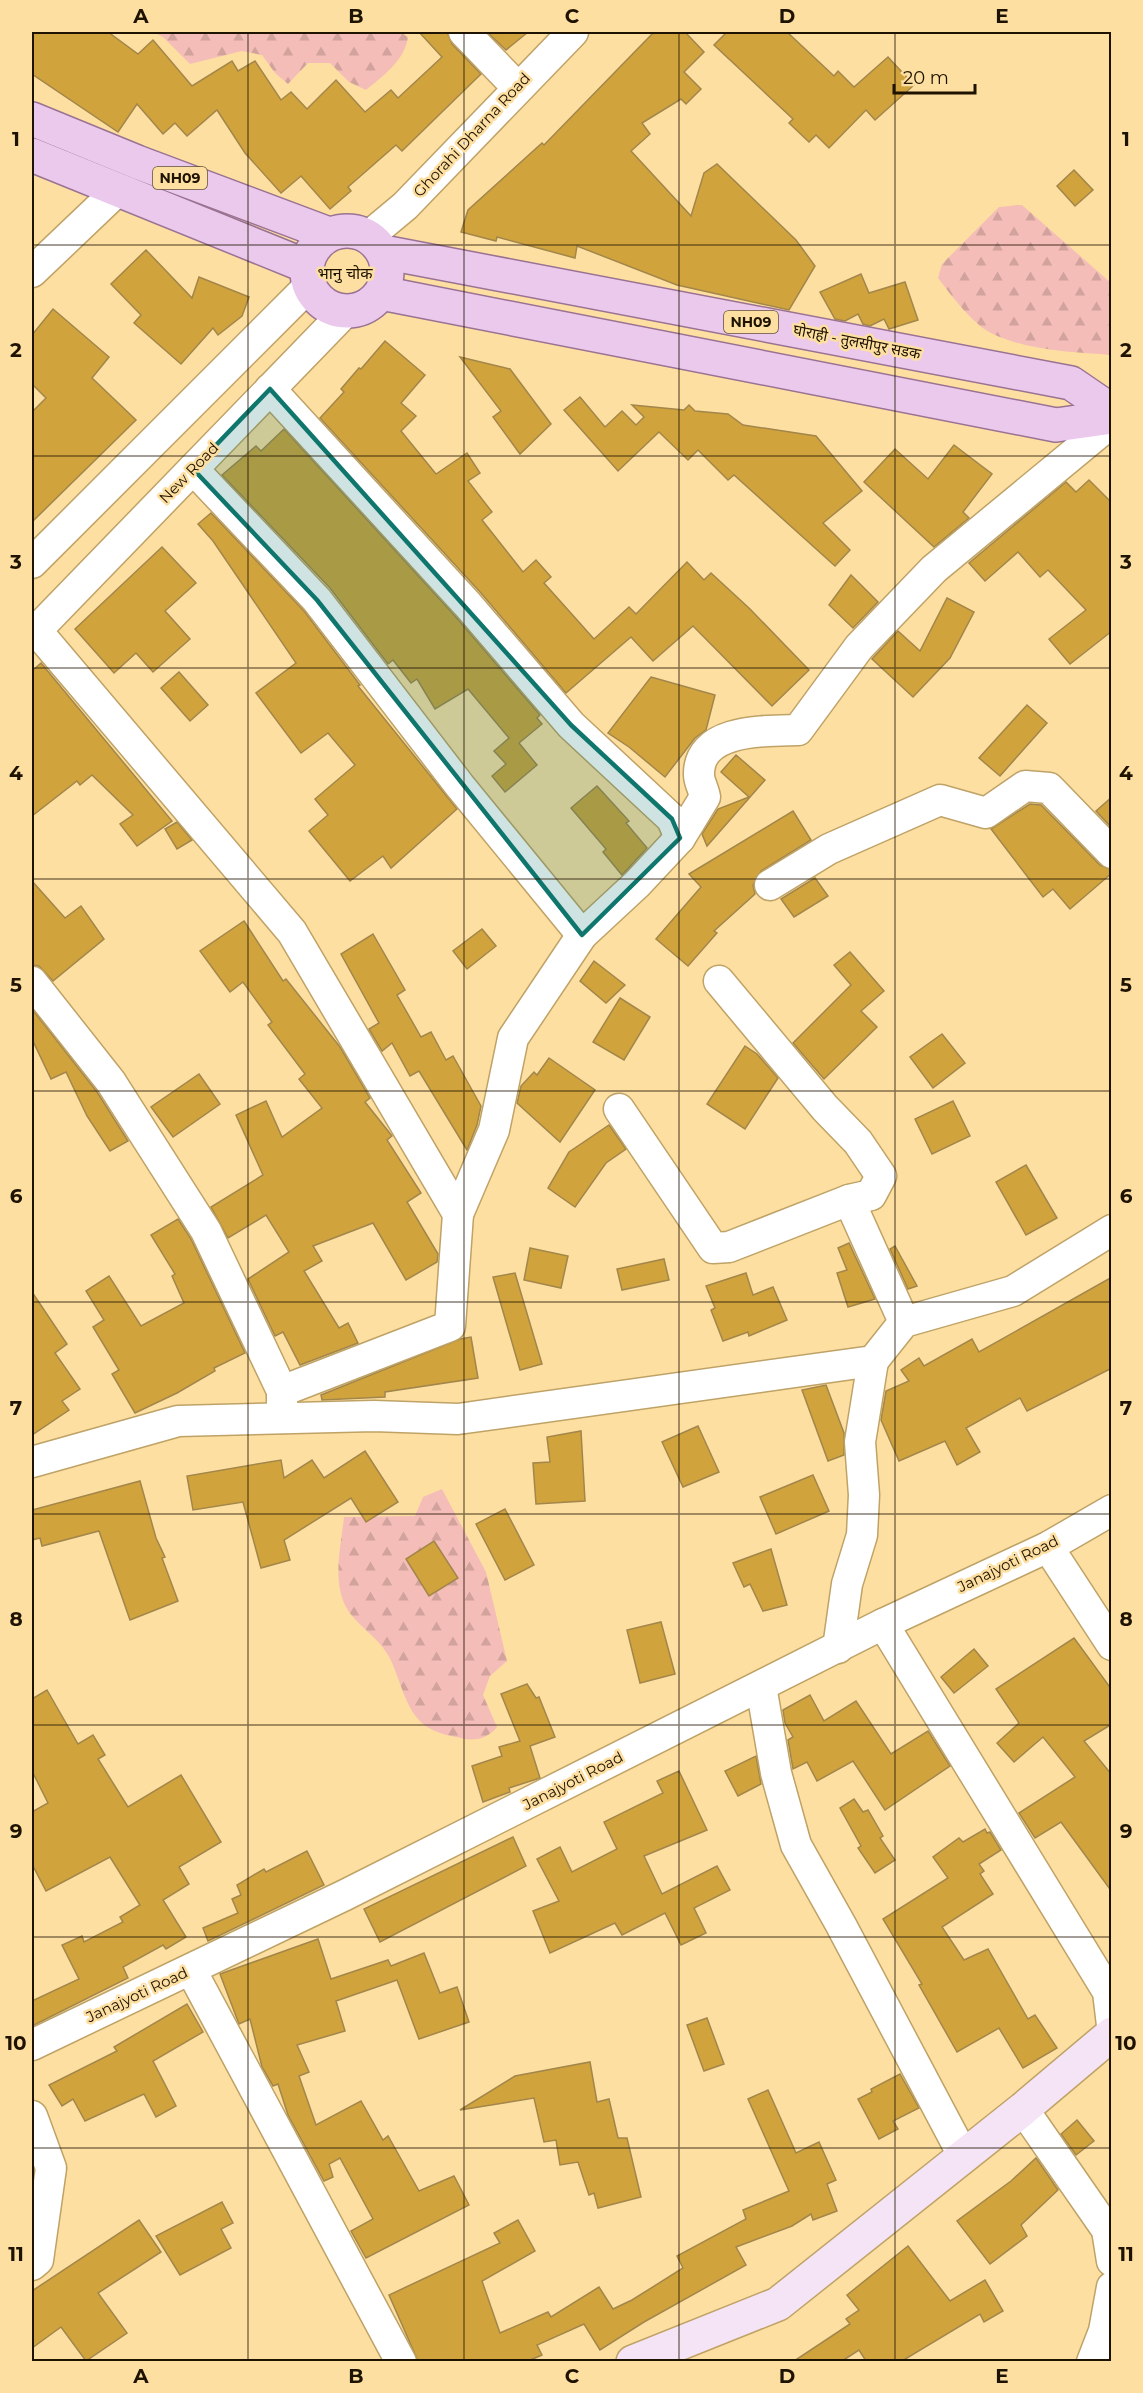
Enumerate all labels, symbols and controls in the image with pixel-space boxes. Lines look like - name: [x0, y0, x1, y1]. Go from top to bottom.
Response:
- text: A: [132, 4, 149, 28]
- text: B: [348, 4, 364, 28]
- text: C: [565, 4, 580, 28]
- text: D: [779, 4, 795, 28]
- text: E: [995, 4, 1009, 28]
- scale bar: [894, 57, 975, 95]
- text: 20 m: [903, 67, 949, 89]
- street label: Ghorahi Dharna Road: [409, 69, 534, 201]
- text: 1: [12, 127, 20, 151]
- text: 1: [1122, 127, 1130, 151]
- road number: NH09: [153, 167, 207, 189]
- district label: भानु चोक: [317, 264, 373, 284]
- road number: NH09: [724, 311, 778, 333]
- street label: घोराही - तुलसीपुर सडक: [792, 320, 923, 364]
- text: 2: [10, 338, 22, 362]
- text: 2: [1120, 338, 1132, 362]
- street label: New Road: [155, 438, 222, 507]
- text: 3: [9, 550, 22, 574]
- text: 3: [1119, 550, 1132, 574]
- text: 4: [9, 761, 23, 785]
- text: 4: [1119, 761, 1133, 785]
- text: 5: [10, 973, 22, 997]
- text: 5: [1120, 973, 1132, 997]
- text: 6: [10, 1184, 23, 1208]
- text: 6: [1120, 1184, 1133, 1208]
- text: 7: [10, 1396, 22, 1420]
- text: 7: [1120, 1396, 1132, 1420]
- street label: Janajyoti Road: [953, 1531, 1061, 1597]
- text: 8: [9, 1607, 23, 1631]
- text: 8: [1119, 1607, 1133, 1631]
- street label: Janajyoti Road: [519, 1747, 626, 1814]
- text: 9: [10, 1819, 22, 1843]
- text: 9: [1120, 1819, 1132, 1843]
- street label: Janajyoti Road: [82, 1963, 191, 2027]
- text: 10: [5, 2031, 27, 2055]
- text: 10: [1115, 2031, 1137, 2055]
- text: 11: [8, 2242, 24, 2266]
- text: 11: [1118, 2242, 1134, 2266]
- text: A: [132, 2364, 149, 2388]
- text: B: [348, 2364, 364, 2388]
- text: C: [565, 2364, 580, 2388]
- text: D: [779, 2364, 795, 2388]
- text: E: [995, 2364, 1009, 2388]

